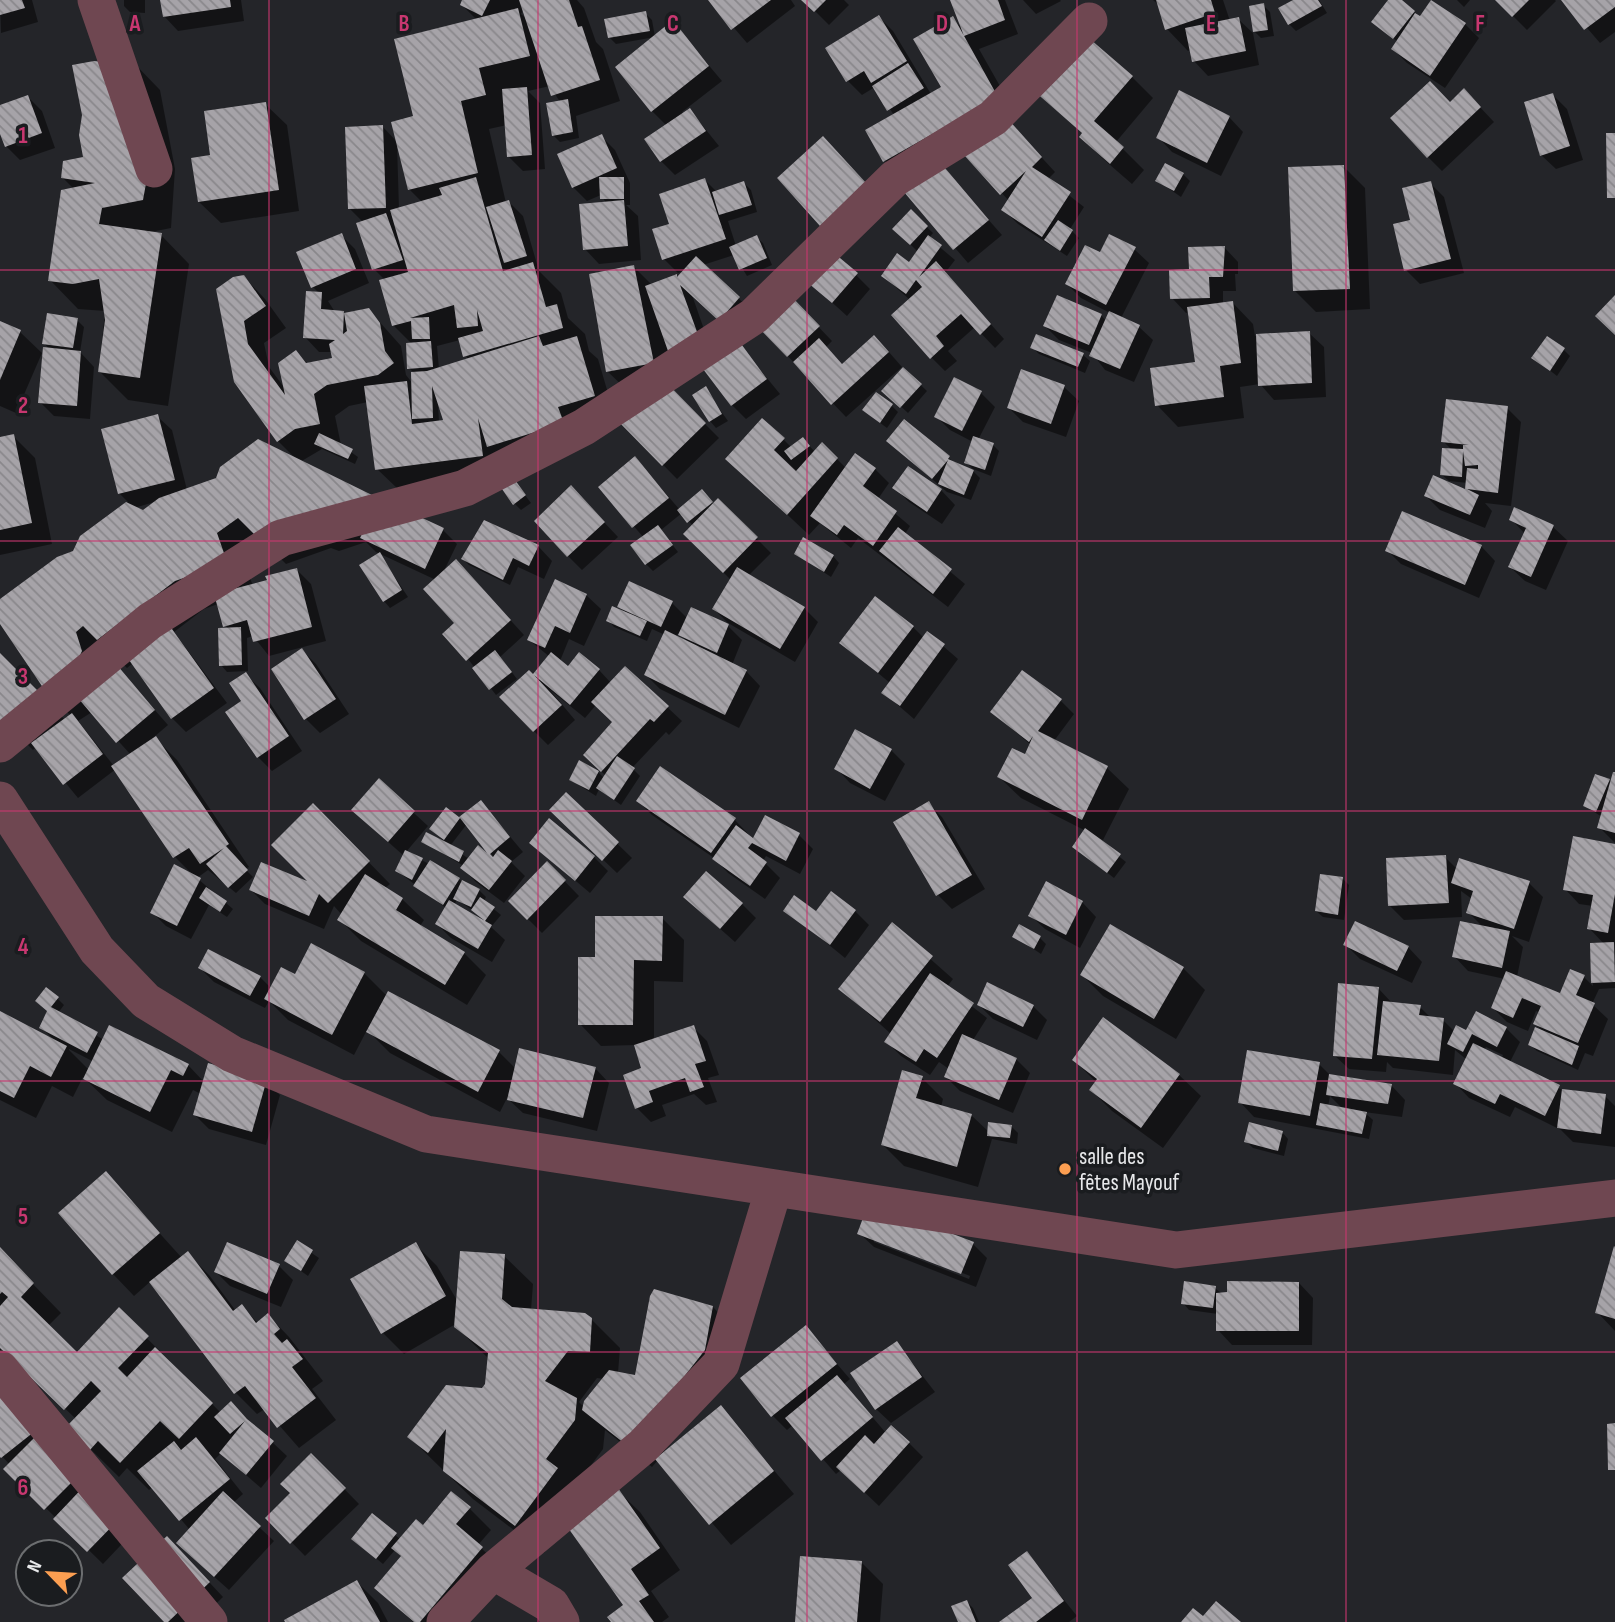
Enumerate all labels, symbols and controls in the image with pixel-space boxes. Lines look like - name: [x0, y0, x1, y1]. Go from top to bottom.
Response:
- text: A: [129, 10, 142, 38]
- text: B: [399, 10, 410, 38]
- text: C: [667, 10, 679, 38]
- text: D: [936, 10, 948, 38]
- text: E: [1206, 10, 1216, 38]
- text: F: [1475, 10, 1485, 38]
- text: 1: [18, 122, 28, 150]
- text: 2: [18, 392, 28, 420]
- text: 3: [18, 663, 28, 691]
- text: 4: [18, 933, 29, 961]
- place label: salle des fêtes Mayouf: [1079, 1143, 1180, 1197]
- marker: salle des fêtes Mayouf: [1057, 1161, 1073, 1177]
- text: 5: [18, 1203, 28, 1231]
- text: 6: [18, 1474, 28, 1502]
- north arrow: [14, 1538, 84, 1608]
- text: N: [22, 1557, 48, 1576]

